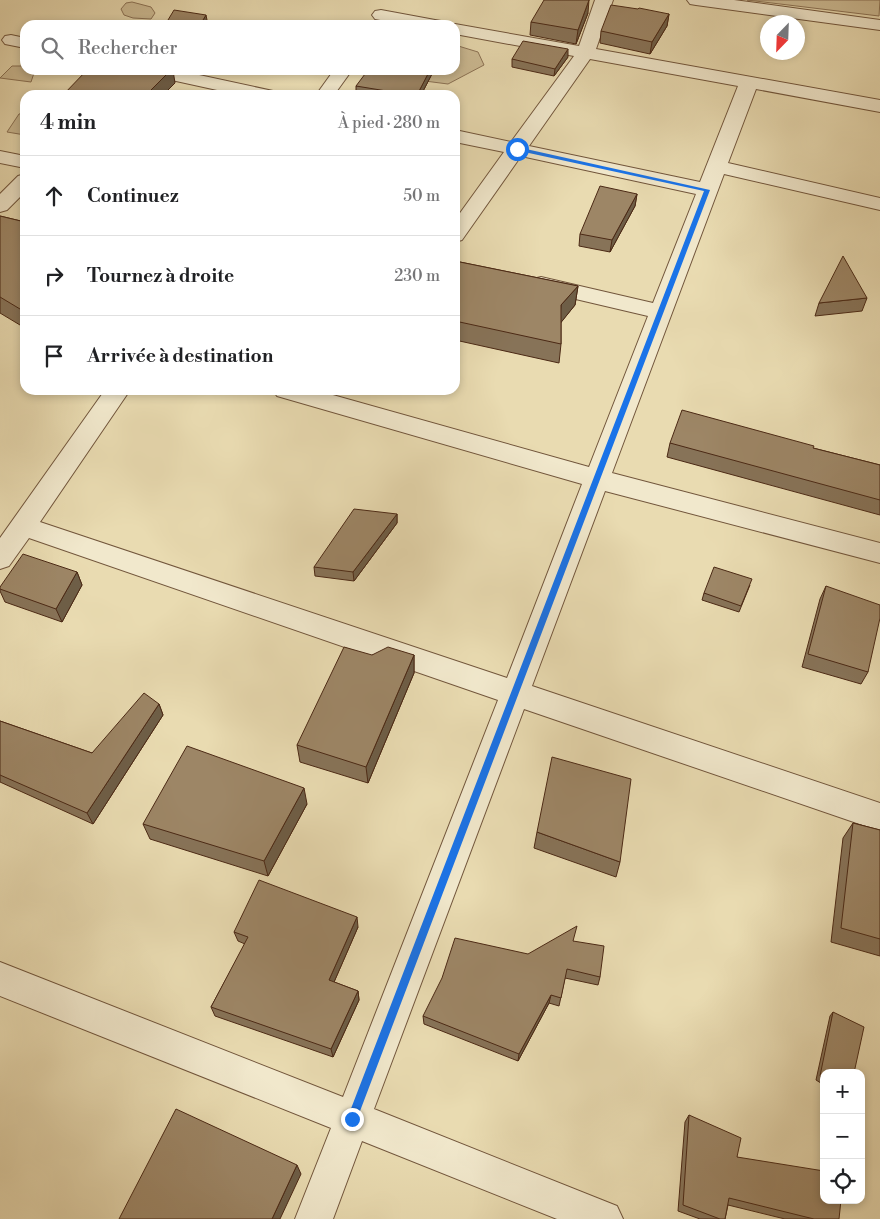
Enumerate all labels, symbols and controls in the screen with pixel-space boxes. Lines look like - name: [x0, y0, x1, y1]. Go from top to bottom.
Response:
- north arrow: [760, 15, 805, 60]
- search box: [20, 20, 460, 75]
- icon: search: [38, 34, 66, 62]
- text: Rechercher: [78, 36, 177, 60]
- text: 4 min: [40, 110, 96, 136]
- text: À pied · 280 m: [338, 113, 440, 133]
- route start: [506, 138, 529, 161]
- icon: ahead: [40, 182, 68, 210]
- text: Continuez: [87, 184, 179, 208]
- text: 50 m: [403, 186, 440, 206]
- icon: right: [40, 262, 68, 290]
- text: Tournez à droite: [87, 264, 234, 288]
- text: 230 m: [394, 266, 440, 286]
- icon: arrive: [40, 342, 68, 370]
- text: Arrivée à destination: [87, 344, 273, 368]
- map controls: [820, 1069, 865, 1204]
- button: +: [820, 1069, 865, 1114]
- route end: [341, 1108, 364, 1131]
- button: −: [820, 1114, 865, 1159]
- button: locate: [820, 1159, 865, 1204]

